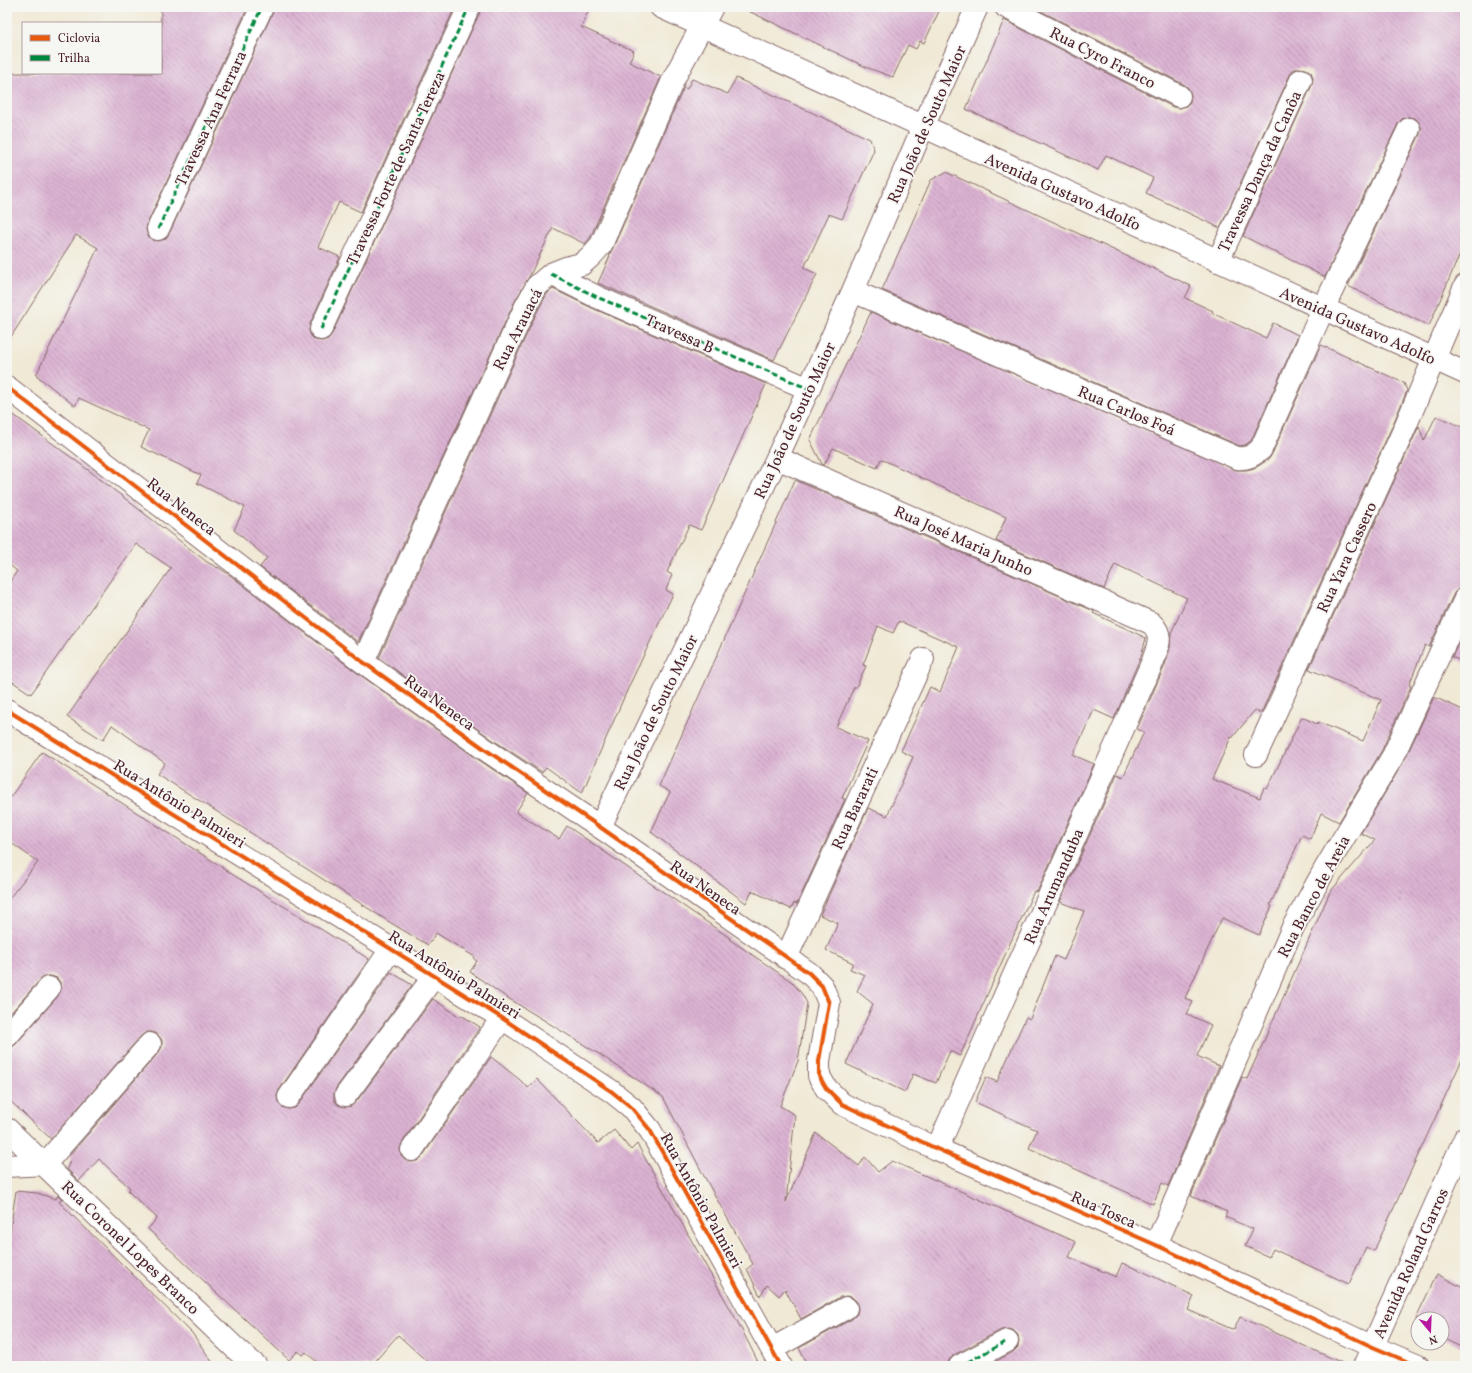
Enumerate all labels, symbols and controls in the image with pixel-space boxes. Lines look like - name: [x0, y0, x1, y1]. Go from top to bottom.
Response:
- legend: [22, 22, 162, 74]
- street label: Rua Cyro Franco: [1045, 23, 1159, 95]
- text: Ciclovia: [58, 31, 100, 47]
- street label: Rua João de Souto Maior: [883, 42, 973, 207]
- street label: Travessa Ana Ferrara: [171, 47, 253, 190]
- text: Trilha: [58, 51, 90, 67]
- street label: Travessa Forte de Santa Tereza: [342, 68, 452, 269]
- street label: Travessa Dança da Canôa: [1214, 88, 1308, 256]
- street label: Avenida Gustavo Adolfo: [981, 149, 1144, 237]
- street label: Avenida Gustavo Adolfo: [1276, 283, 1439, 371]
- street label: Rua Arauacá: [489, 285, 549, 375]
- street label: Travessa B: [641, 310, 717, 360]
- street label: Rua João de Souto Maior: [750, 339, 842, 503]
- street label: Rua Carlos Foá: [1074, 381, 1179, 442]
- street label: Rua Neneca: [141, 473, 220, 542]
- street label: Rua Yara Cassero: [1312, 499, 1383, 617]
- street label: Rua José Maria Junho: [890, 501, 1036, 582]
- street label: Rua João de Souto Maior: [609, 631, 704, 794]
- street label: Rua Neneca: [399, 670, 479, 737]
- street label: Rua Antônio Palmieri: [109, 755, 249, 854]
- street label: Rua Bararati: [827, 764, 885, 854]
- street label: Rua Arumanduba: [1019, 825, 1090, 948]
- street label: Rua Banco de Areia: [1273, 832, 1356, 962]
- street label: Rua Neneca: [665, 856, 745, 921]
- street label: Rua Antônio Palmieri: [384, 926, 524, 1025]
- street label: Rua Antônio Palmieri: [654, 1129, 747, 1273]
- street label: Rua Coronel Lopes Branco: [56, 1176, 204, 1320]
- street label: Avenida Roland Garros: [1369, 1185, 1455, 1343]
- street label: Rua Tosca: [1067, 1187, 1139, 1235]
- north arrow: [1410, 1311, 1450, 1351]
- text: N: [1427, 1331, 1439, 1347]

